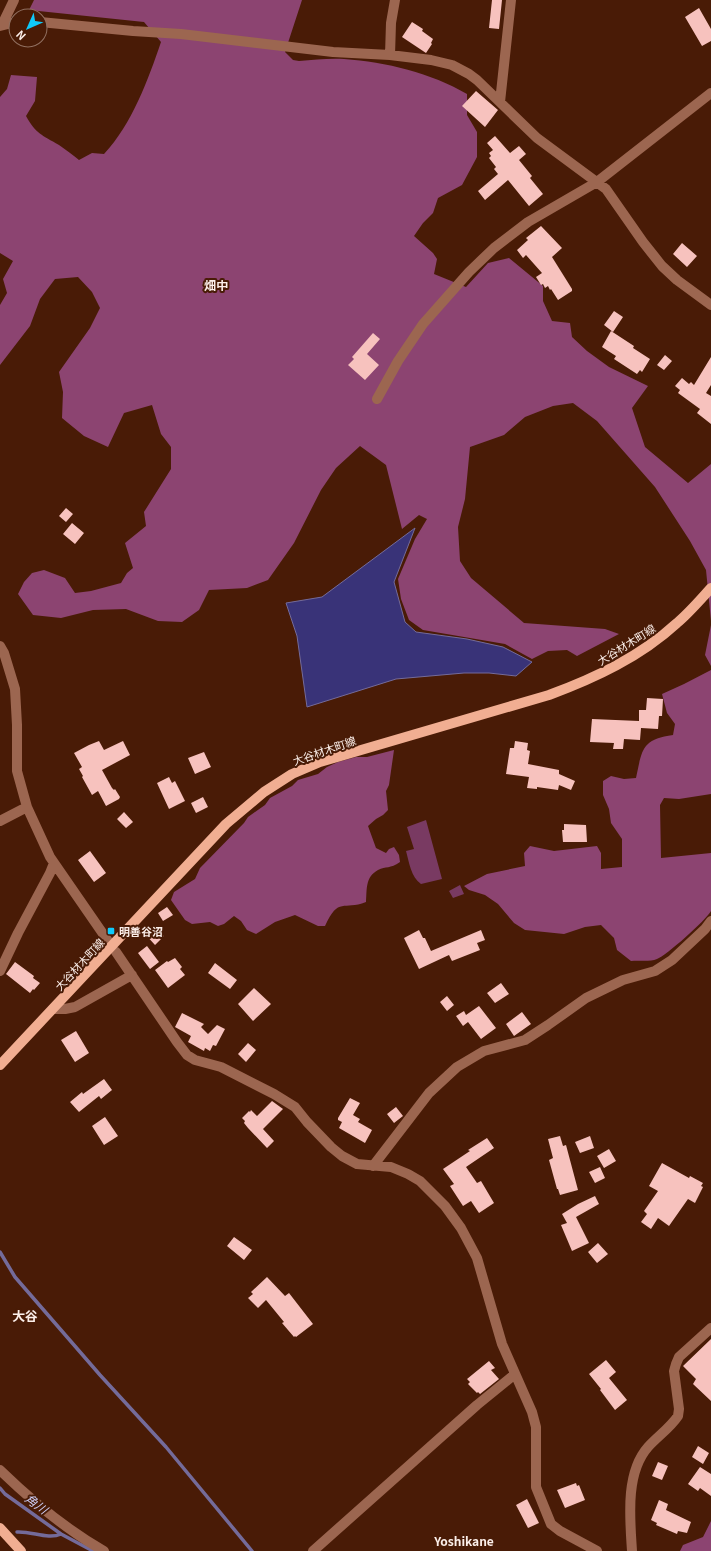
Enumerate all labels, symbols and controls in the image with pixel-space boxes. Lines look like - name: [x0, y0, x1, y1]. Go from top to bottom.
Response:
- north arrow: [8, 8, 48, 48]
- text: N: [12, 27, 29, 44]
- district label: 畑中: [204, 276, 228, 293]
- street label: 大谷材木町線: [594, 620, 658, 668]
- street label: 大谷材木町線: [290, 732, 358, 768]
- place label: 明善谷沼: [119, 923, 163, 939]
- marker: 明善谷沼: [106, 926, 116, 936]
- street label: 大谷材木町線: [51, 934, 107, 994]
- district label: 大谷: [12, 1306, 38, 1325]
- water label: 角川: [22, 1489, 53, 1518]
- district label: Yoshikane: [433, 1532, 494, 1549]

